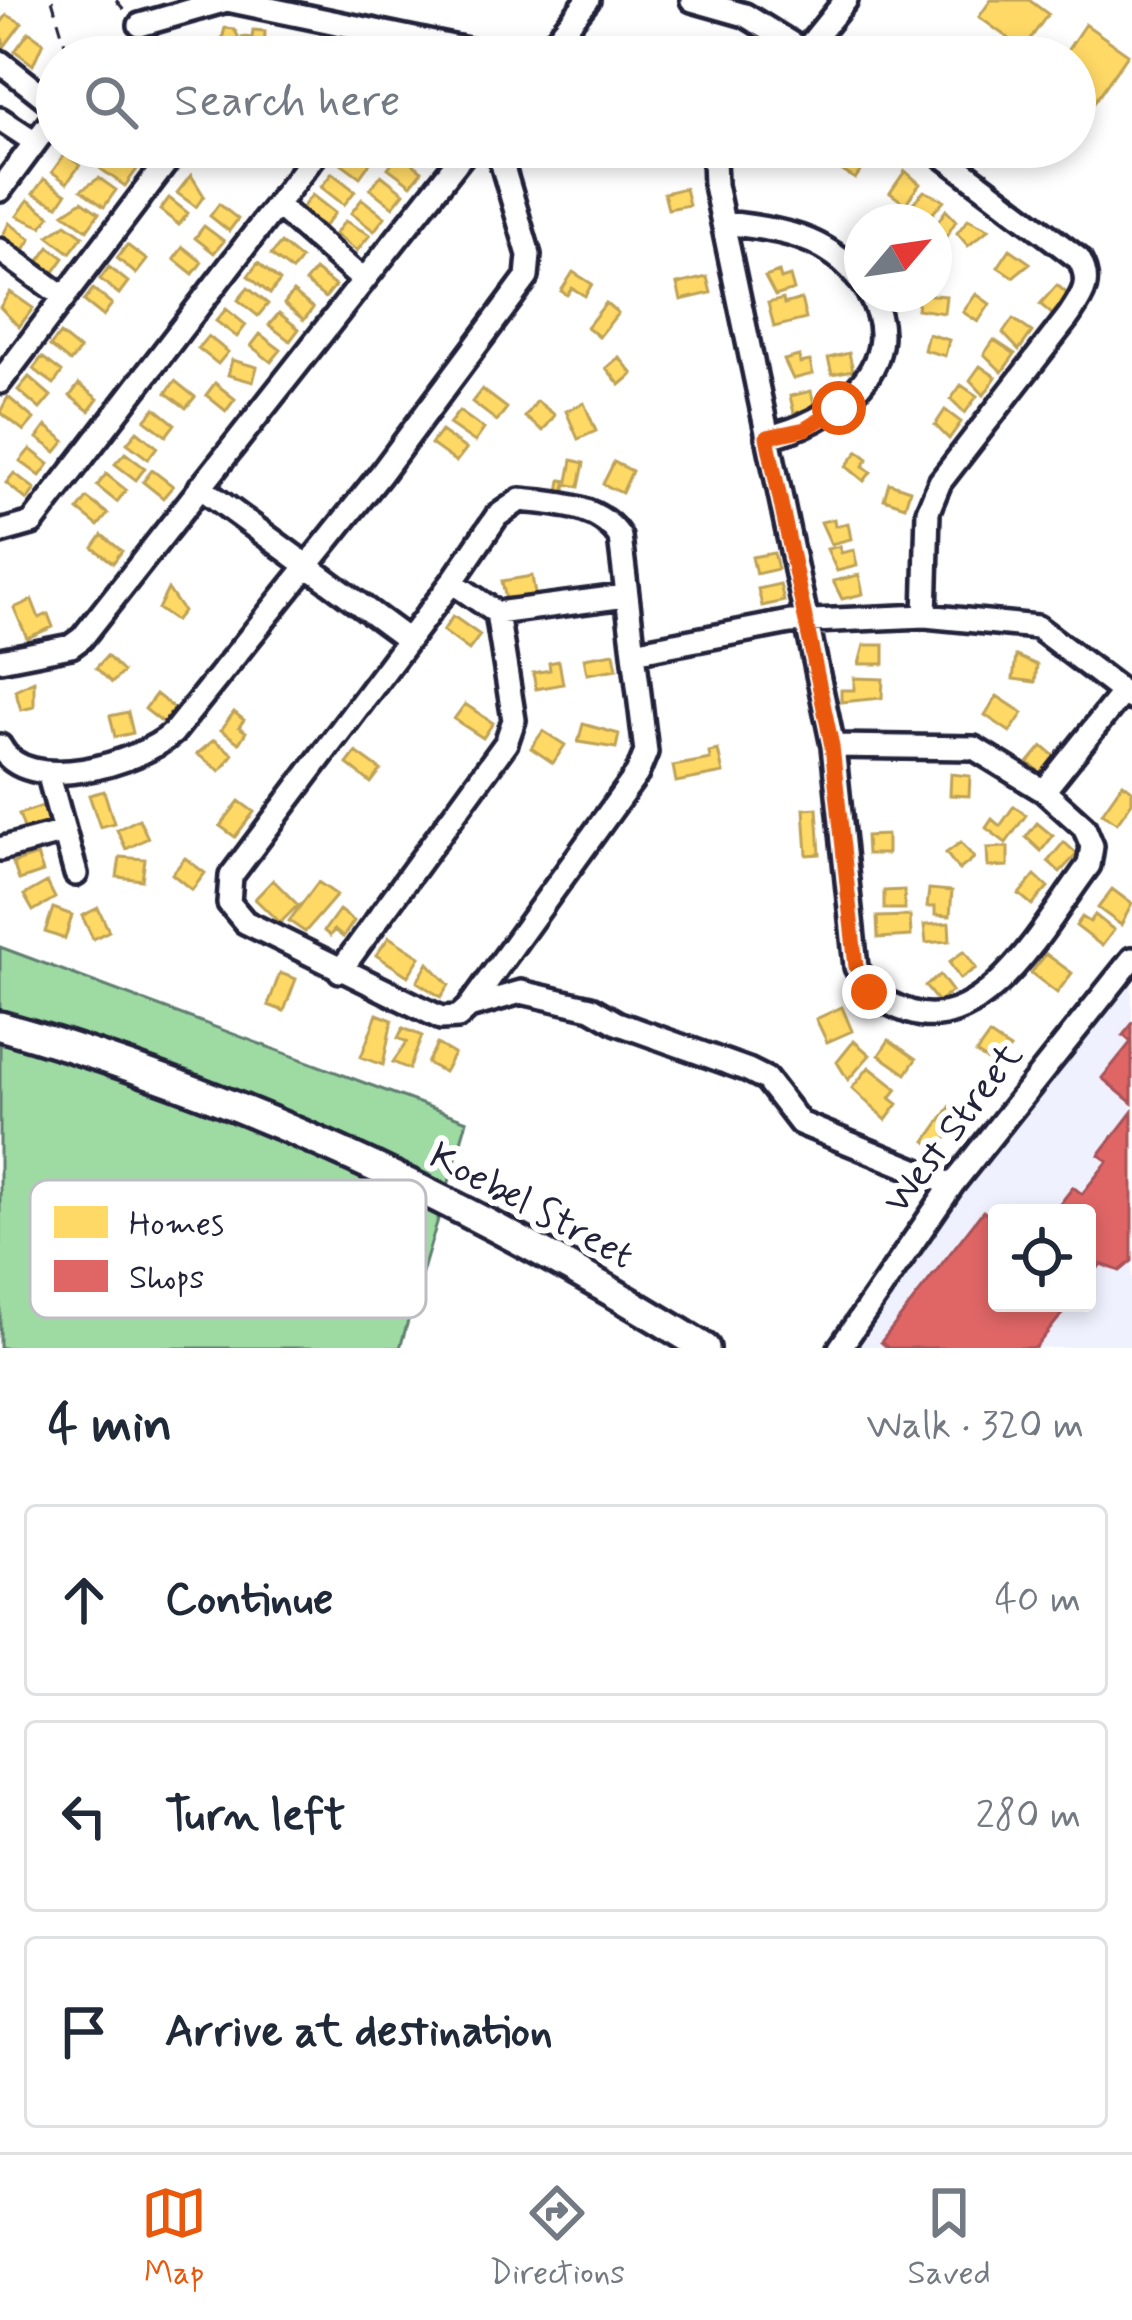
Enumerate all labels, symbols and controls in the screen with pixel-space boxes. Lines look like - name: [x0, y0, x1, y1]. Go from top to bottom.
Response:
- search box: [36, 36, 1096, 168]
- icon: search: [78, 69, 144, 135]
- text: Search here: [174, 73, 401, 132]
- north arrow: [844, 204, 952, 312]
- route start: [812, 381, 866, 435]
- route end: [842, 965, 896, 1019]
- street label: West Street: [873, 1033, 1035, 1225]
- street label: Koebel Street: [420, 1132, 642, 1282]
- legend: [30, 1180, 426, 1318]
- text: Homes: [129, 1203, 224, 1247]
- map controls: [988, 1204, 1096, 1312]
- button: locate: [988, 1204, 1096, 1312]
- text: Shops: [129, 1257, 204, 1301]
- text: 4 min: [48, 1393, 172, 1459]
- text: Walk · 320 m: [866, 1401, 1084, 1452]
- icon: ahead: [51, 1567, 117, 1633]
- text: Continue: [165, 1571, 333, 1630]
- text: 40 m: [994, 1575, 1081, 1626]
- icon: left: [51, 1783, 117, 1849]
- text: Turn left: [165, 1787, 345, 1846]
- text: 280 m: [976, 1791, 1081, 1842]
- icon: arrive: [51, 1999, 117, 2065]
- text: Arrive at destination: [165, 2003, 553, 2062]
- tab: Map: [141, 2180, 207, 2296]
- tab: Directions: [489, 2180, 625, 2296]
- tab: Saved: [907, 2180, 991, 2296]

